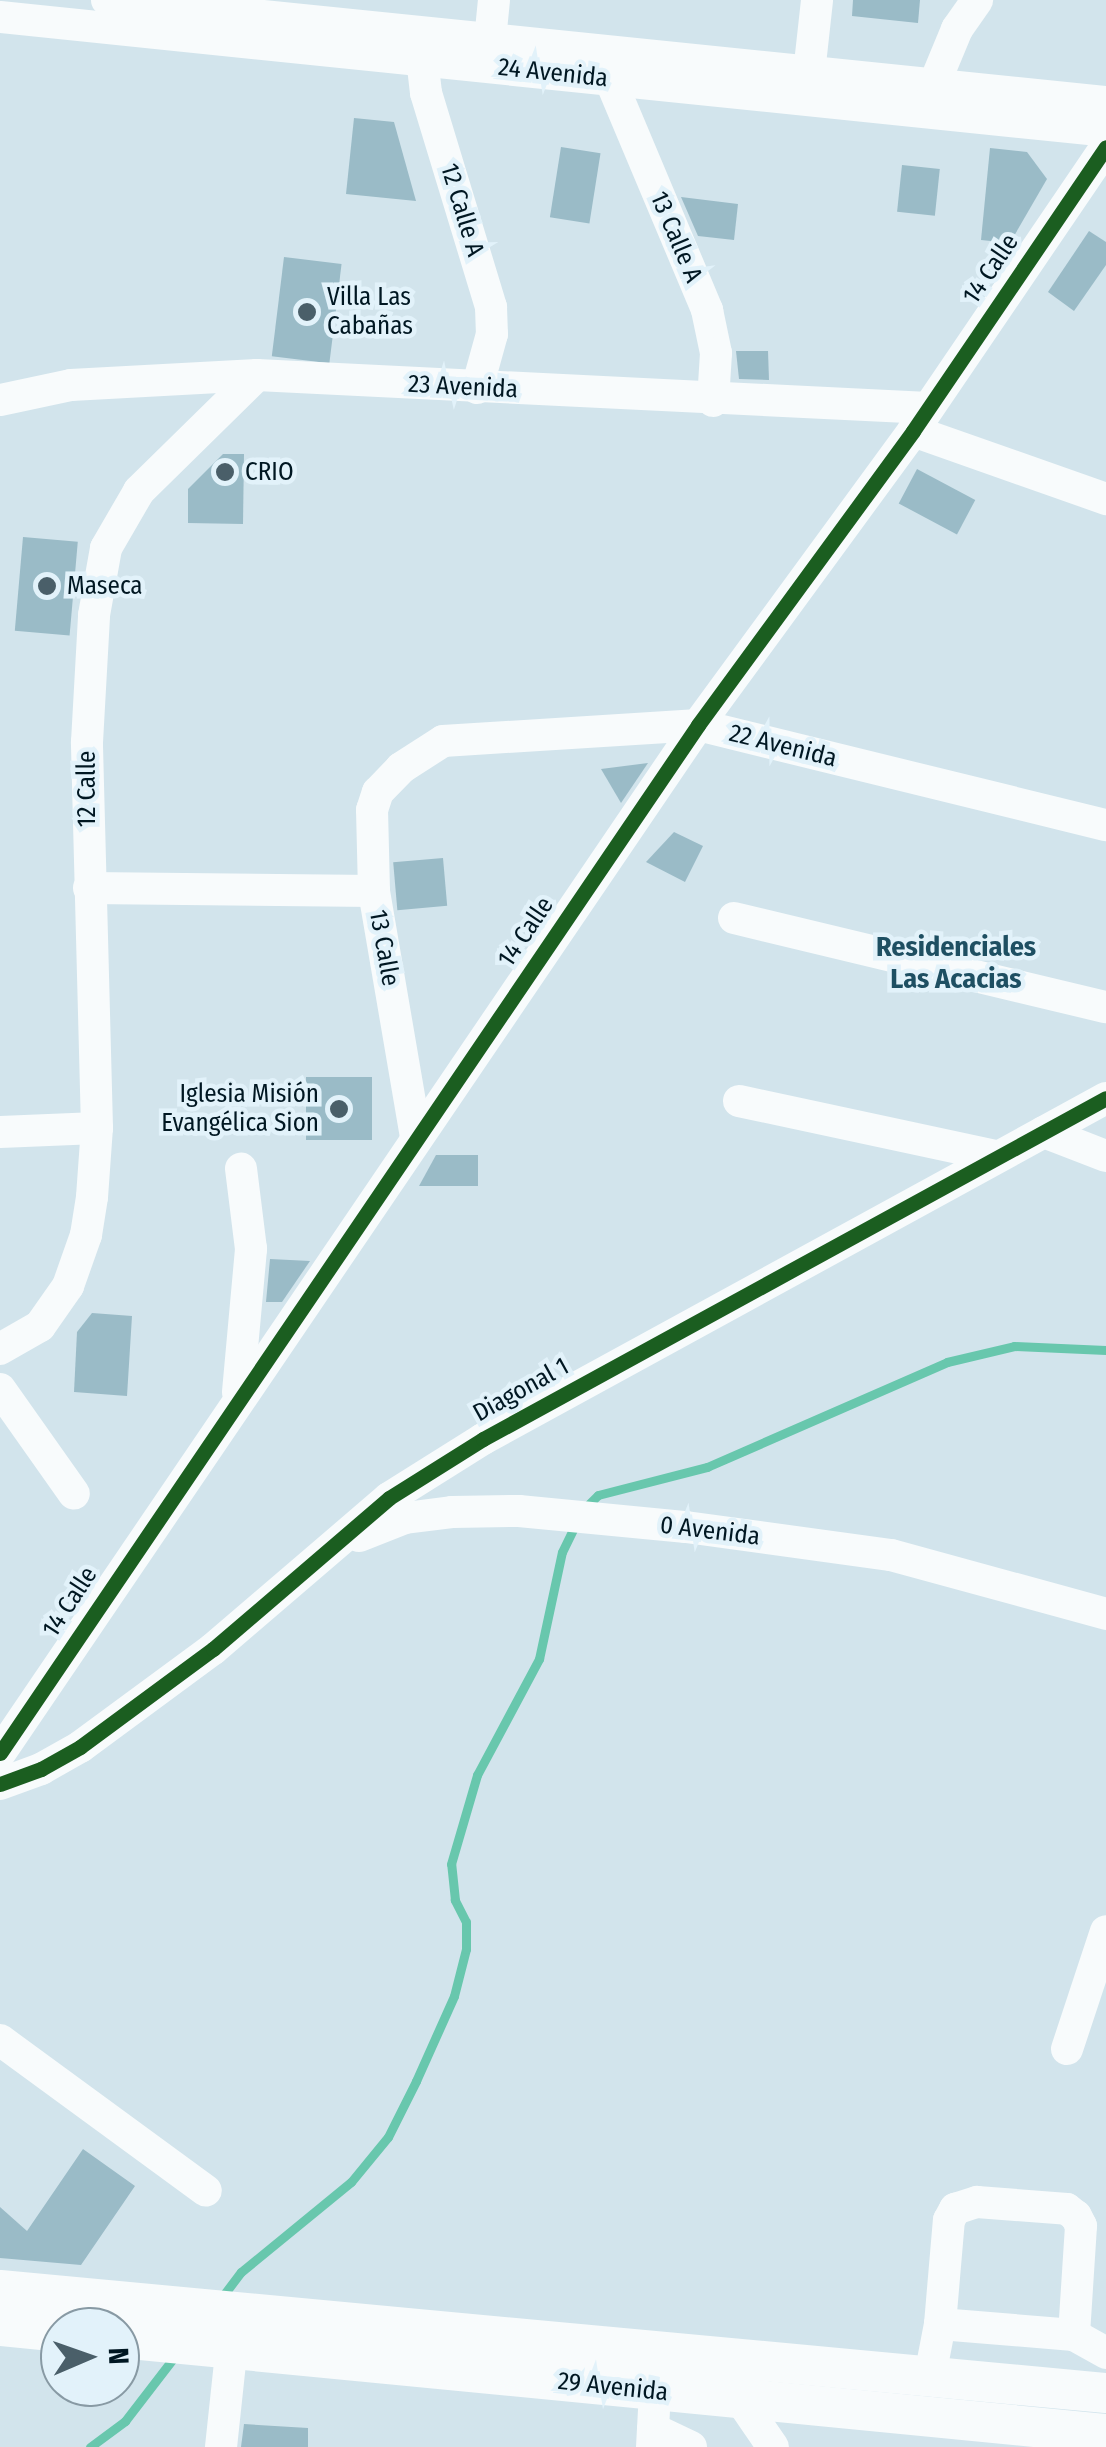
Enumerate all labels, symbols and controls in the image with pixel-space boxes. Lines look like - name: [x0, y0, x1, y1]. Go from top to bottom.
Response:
- street label: 24 Avenida: [497, 52, 609, 94]
- street label: 12 Calle A: [434, 160, 490, 260]
- street label: 13 Calle A: [643, 187, 709, 287]
- street label: 14 Calle: [957, 228, 1025, 310]
- place label: Villa Las Cabañas: [327, 283, 413, 342]
- marker: Villa Las Cabañas: [296, 301, 318, 323]
- street label: 23 Avenida: [407, 369, 519, 405]
- place label: CRIO: [245, 457, 294, 487]
- marker: CRIO: [214, 461, 236, 483]
- place label: Maseca: [67, 571, 143, 601]
- marker: Maseca: [36, 575, 58, 597]
- street label: 22 Avenida: [726, 718, 840, 774]
- street label: 12 Calle: [72, 751, 102, 827]
- street label: 14 Calle: [492, 891, 560, 973]
- street label: 13 Calle: [363, 908, 405, 988]
- district label: Residenciales Las Acacias: [876, 930, 1036, 996]
- place label: Iglesia Misión Evangélica Sion: [161, 1080, 319, 1139]
- marker: Iglesia Misión Evangélica Sion: [328, 1098, 350, 1120]
- street label: Diagonal 1: [468, 1351, 574, 1429]
- street label: 0 Avenida: [658, 1510, 762, 1552]
- street label: 14 Calle: [36, 1561, 104, 1643]
- north arrow: [40, 2307, 140, 2407]
- text: N: [102, 2347, 135, 2365]
- street label: 29 Avenida: [556, 2366, 670, 2408]

